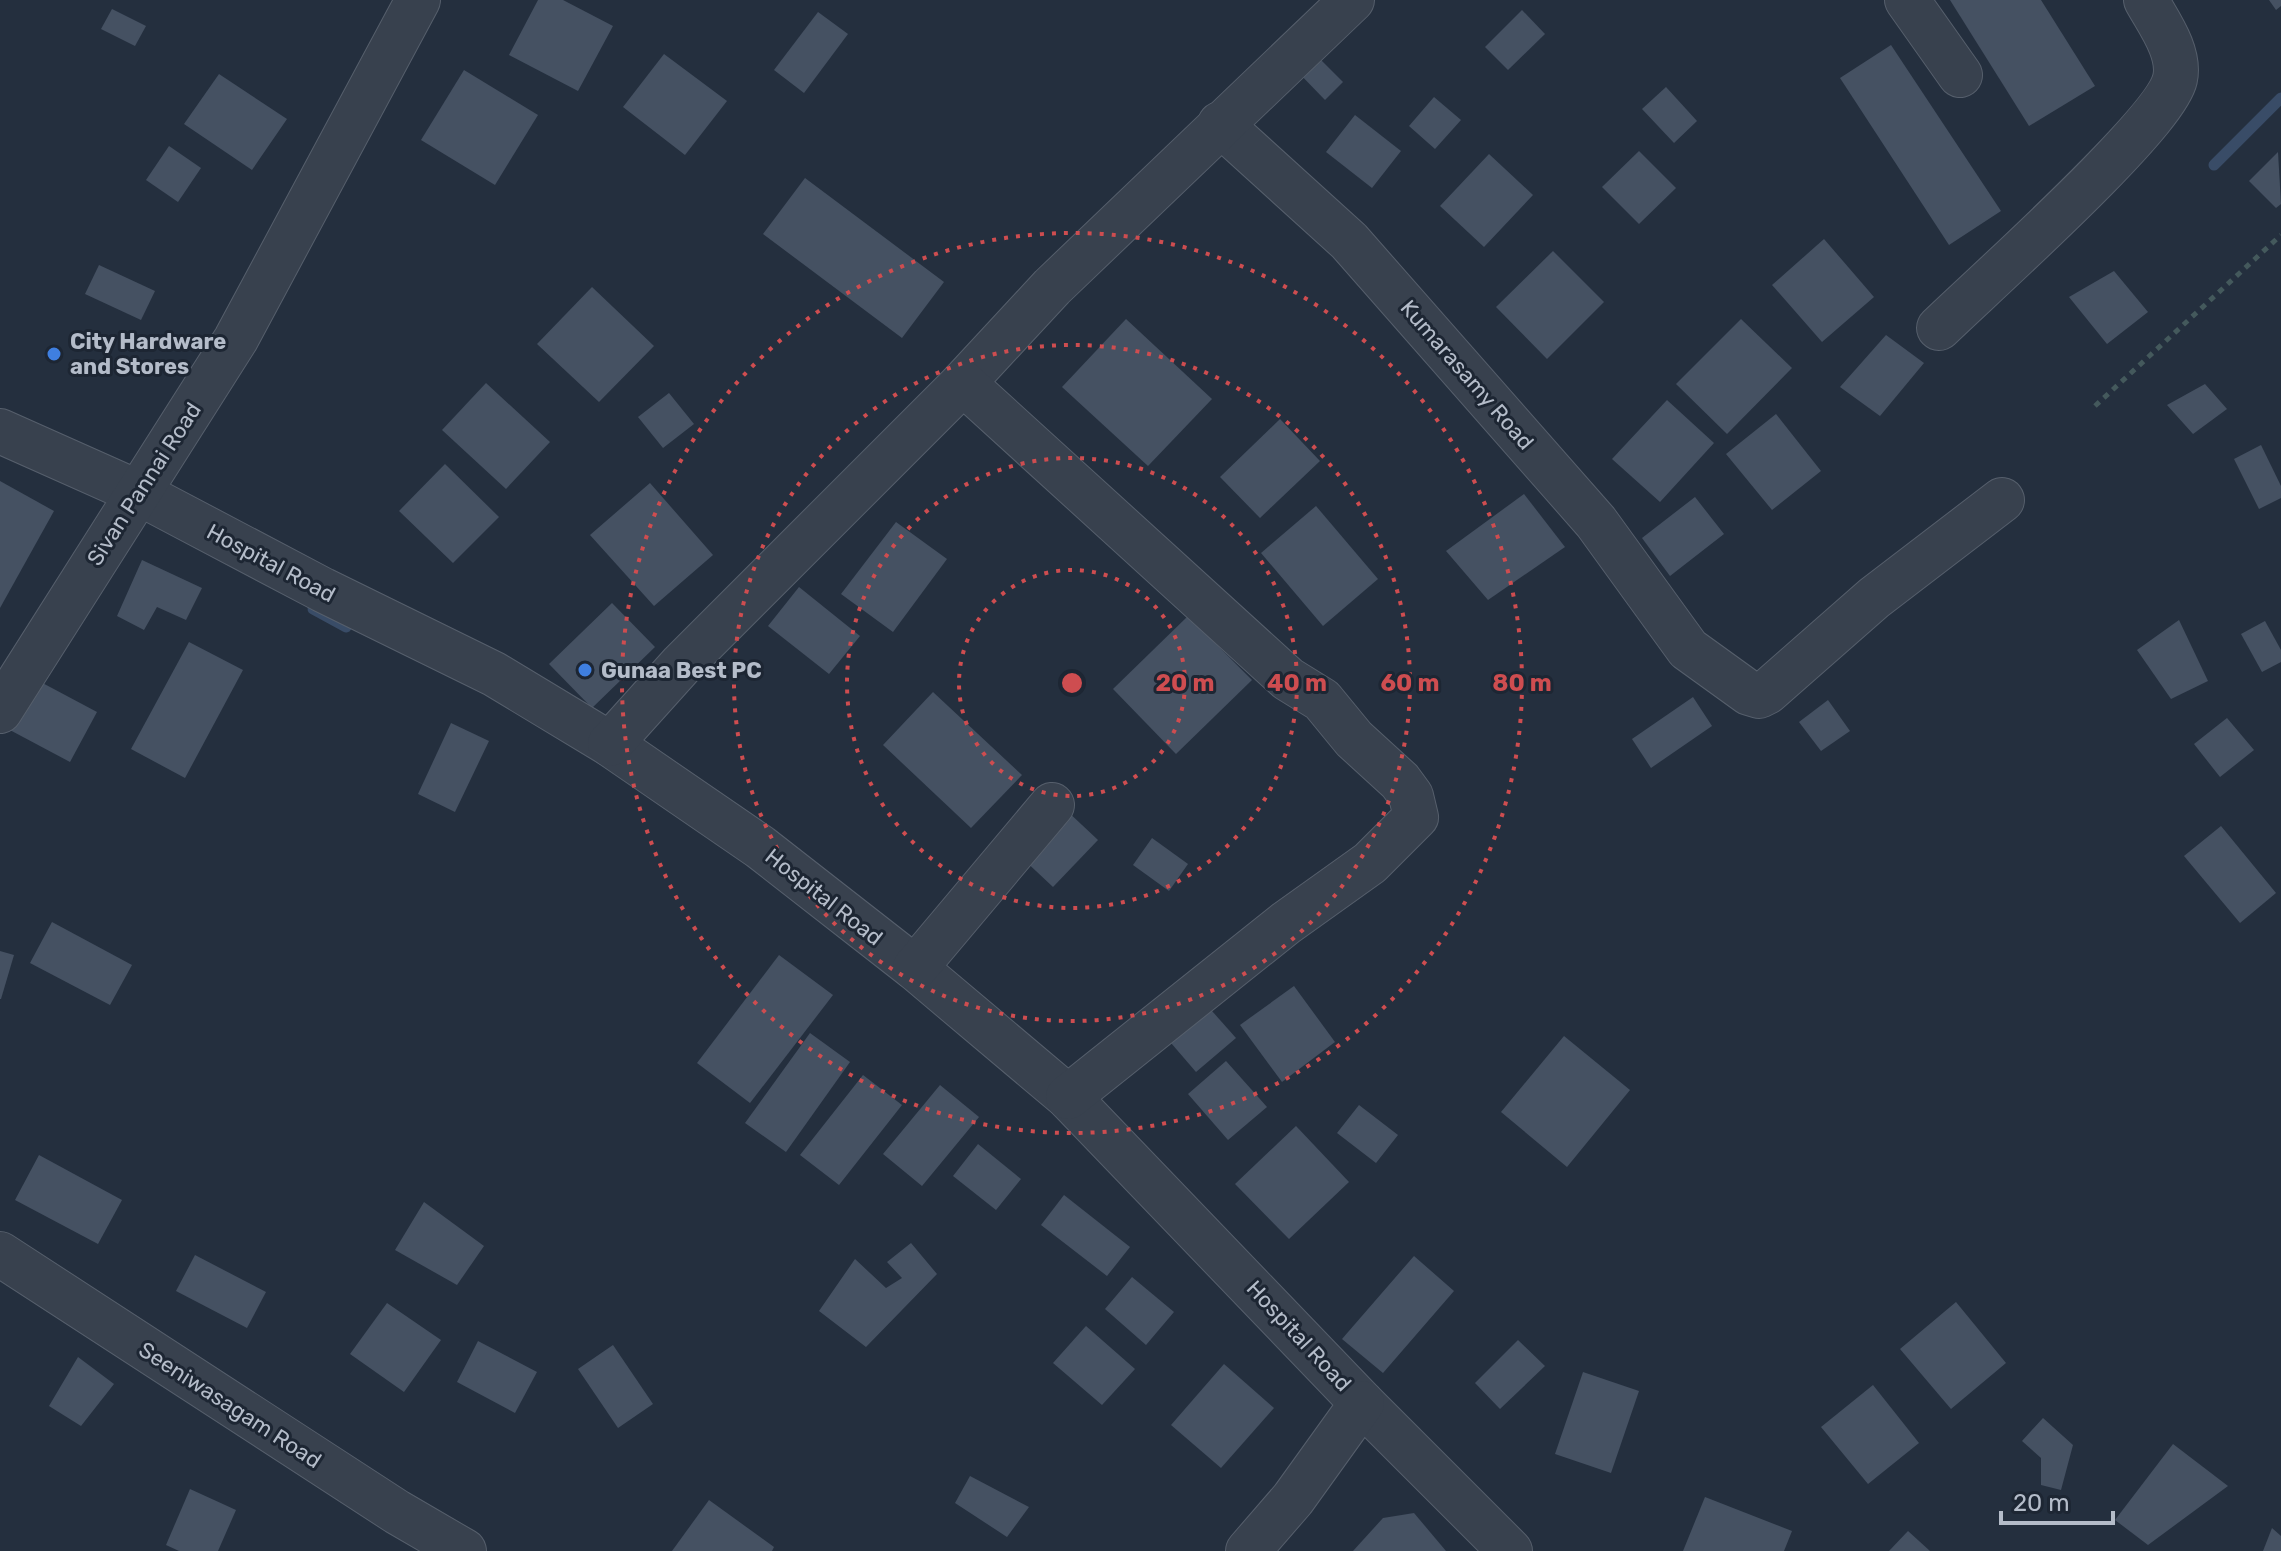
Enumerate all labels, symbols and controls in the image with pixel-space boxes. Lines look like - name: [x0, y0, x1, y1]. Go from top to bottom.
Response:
- street label: Kumarasamy Road: [1395, 295, 1539, 455]
- place label: City Hardware and Stores: [70, 328, 226, 380]
- marker: City Hardware and Stores: [45, 345, 63, 363]
- street label: Sivan Pannai Road: [81, 397, 207, 571]
- street label: Hospital Road: [202, 518, 340, 608]
- place label: Gunaa Best PC: [601, 657, 762, 684]
- marker: Gunaa Best PC: [576, 661, 594, 679]
- centre of rings: [1058, 669, 1086, 697]
- text: 20 m: [1155, 669, 1215, 697]
- text: 40 m: [1267, 669, 1327, 697]
- text: 60 m: [1380, 669, 1440, 697]
- text: 80 m: [1492, 669, 1552, 697]
- street label: Hospital Road: [760, 843, 888, 951]
- street label: Hospital Road: [1241, 1275, 1357, 1397]
- street label: Seeniwasagam Road: [134, 1336, 326, 1474]
- scale bar: [2001, 1475, 2113, 1525]
- text: 20 m: [2013, 1489, 2070, 1517]

